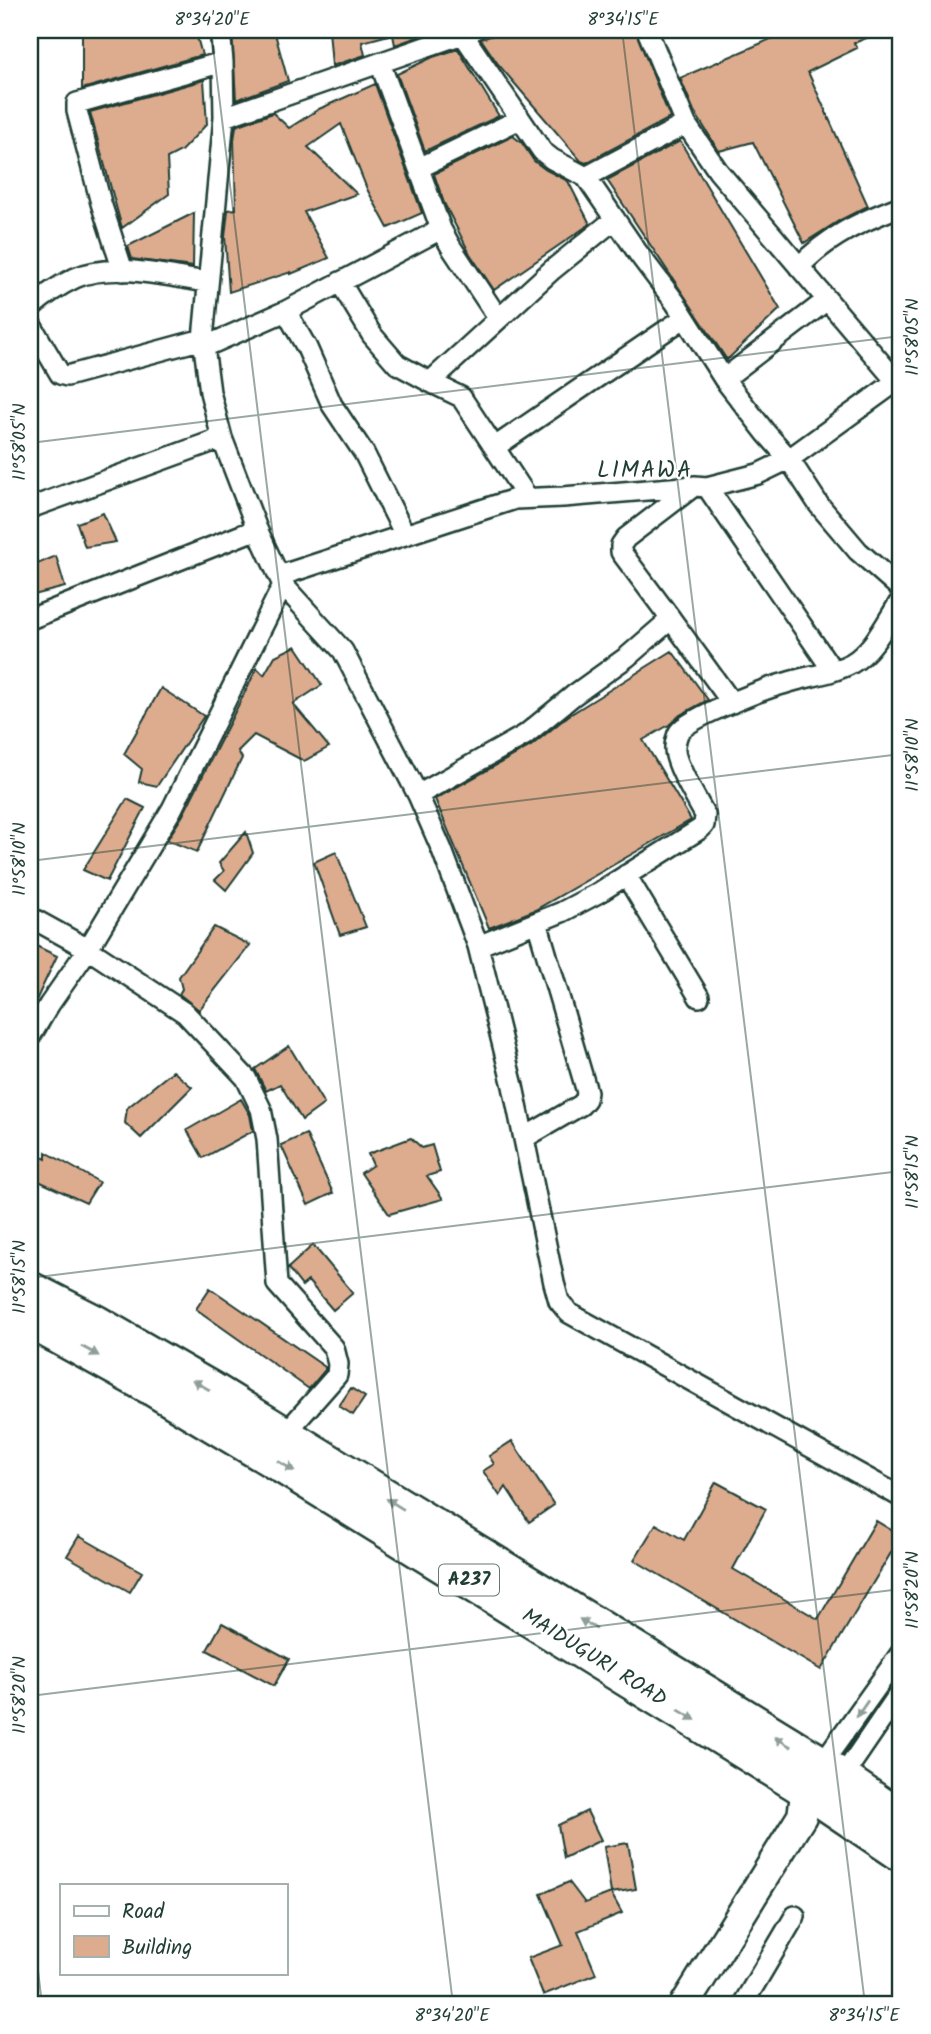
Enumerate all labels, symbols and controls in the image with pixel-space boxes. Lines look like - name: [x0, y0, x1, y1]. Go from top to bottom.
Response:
- text: 8°34'20"E: [174, 6, 250, 35]
- text: 8°34'15"E: [587, 6, 659, 35]
- text: 11°58'05"N: [899, 298, 928, 376]
- text: 11°58'05"N: [6, 403, 35, 481]
- district label: LIMAWA: [597, 453, 693, 489]
- text: 11°58'10"N: [899, 718, 928, 792]
- text: 11°58'10"N: [6, 822, 35, 896]
- text: 11°58'15"N: [899, 1135, 928, 1209]
- text: 11°58'15"N: [6, 1240, 35, 1314]
- one-way arrow: [80, 1345, 99, 1357]
- one-way arrow: [191, 1380, 211, 1392]
- one-way arrow: [276, 1460, 295, 1473]
- one-way arrow: [386, 1497, 405, 1510]
- text: 11°58'20"N: [899, 1551, 928, 1629]
- road number: A237: [439, 1564, 499, 1596]
- street label: MAIDUGURI ROAD: [515, 1600, 673, 1716]
- one-way arrow: [579, 1617, 598, 1630]
- text: 11°58'20"N: [6, 1656, 35, 1734]
- one-way arrow: [855, 1700, 869, 1718]
- one-way arrow: [678, 1709, 697, 1722]
- one-way arrow: [773, 1736, 792, 1748]
- legend: [60, 1884, 287, 1974]
- text: Road: [122, 1896, 165, 1929]
- text: Building: [122, 1932, 192, 1965]
- text: 8°34'20"E: [414, 2002, 490, 2031]
- text: 8°34'15"E: [828, 2002, 900, 2031]

